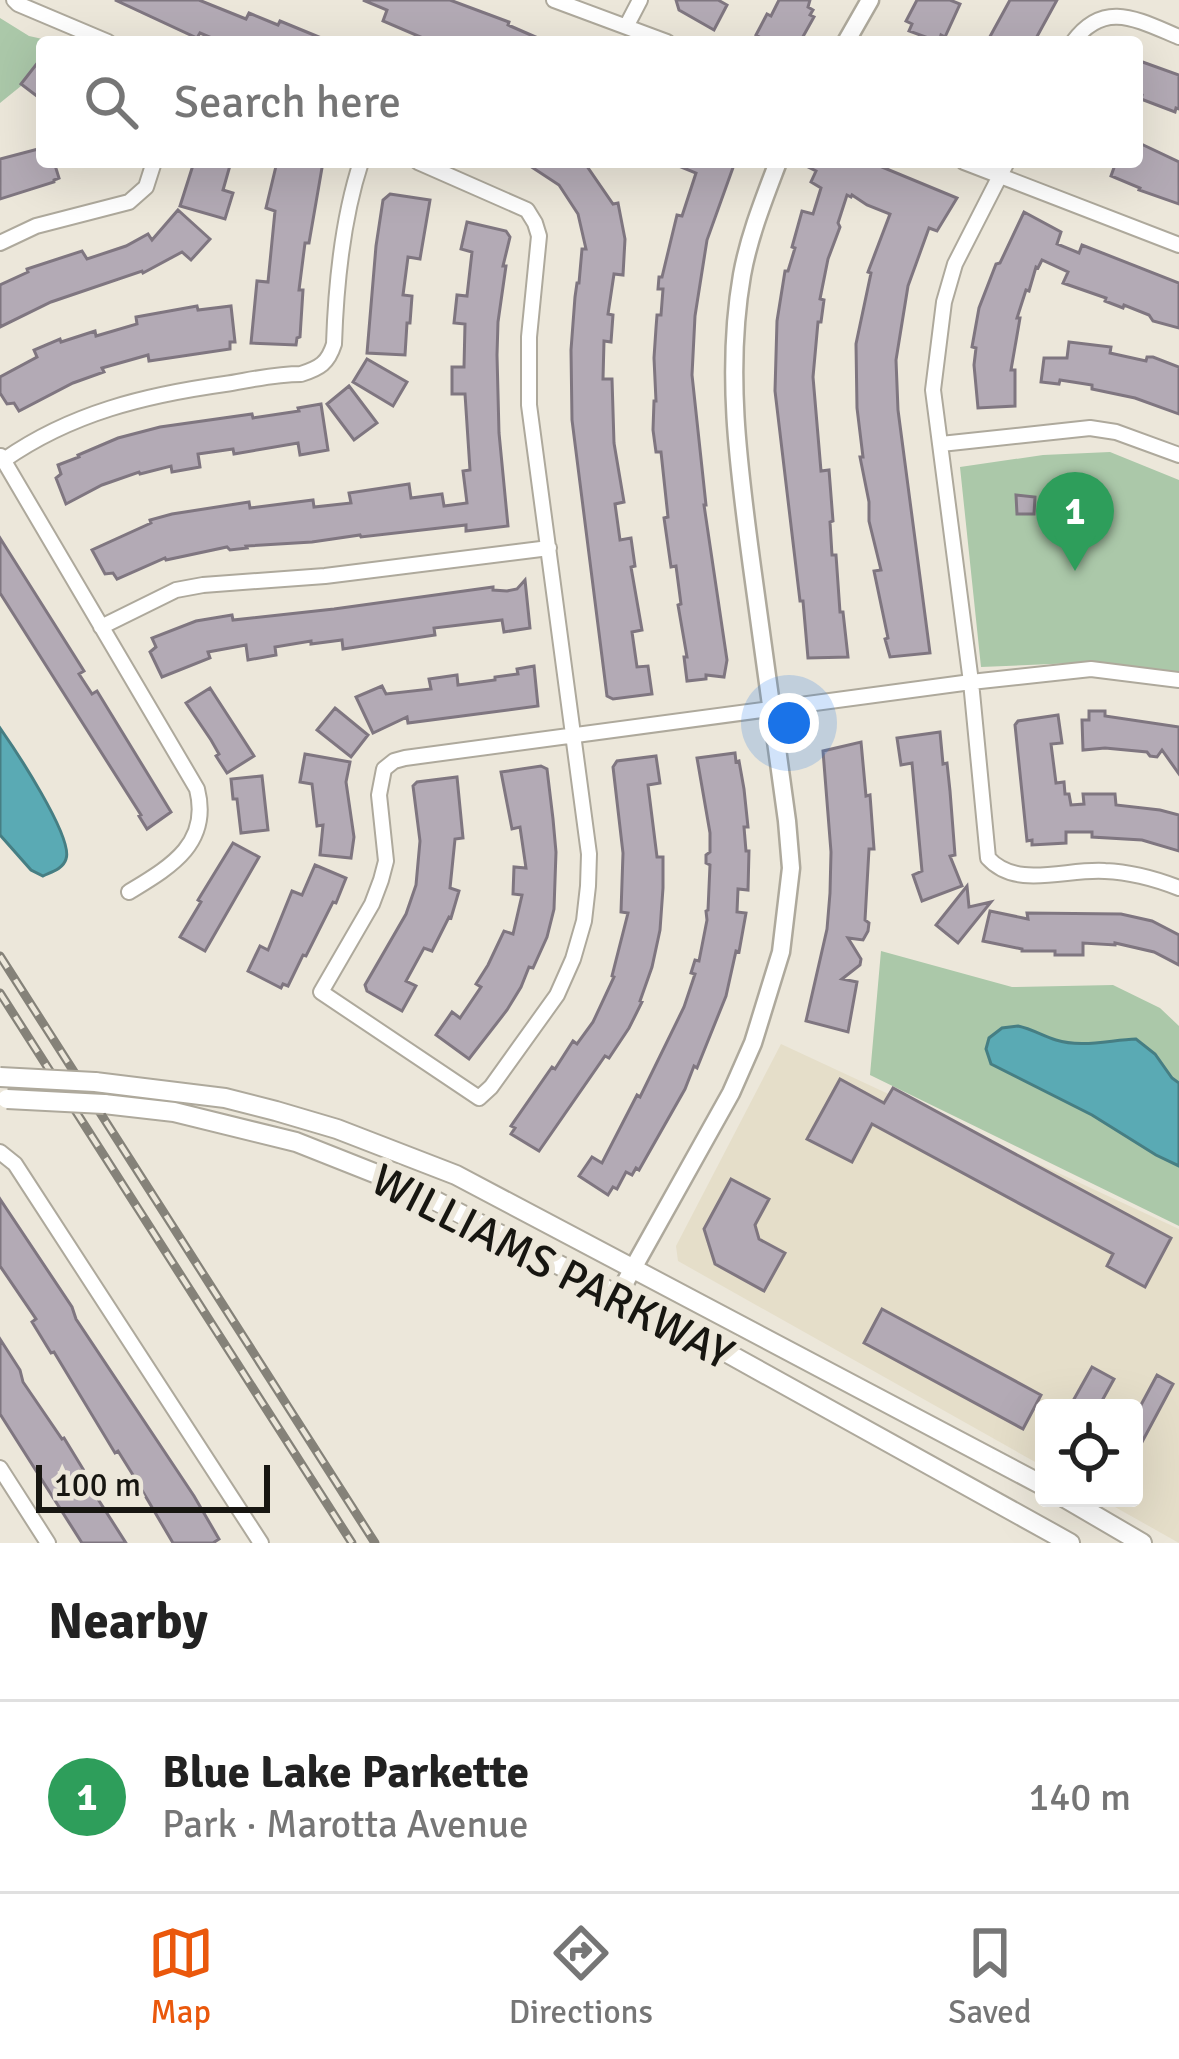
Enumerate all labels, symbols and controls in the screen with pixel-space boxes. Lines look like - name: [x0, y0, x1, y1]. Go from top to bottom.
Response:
- search box: [36, 36, 1143, 168]
- icon: search: [78, 69, 144, 135]
- text: Search here: [174, 75, 401, 130]
- pin: 1: [1036, 472, 1114, 571]
- your location: [759, 693, 819, 753]
- street label: WILLIAMS PARKWAY: [362, 1152, 743, 1382]
- map controls: [1035, 1399, 1143, 1507]
- button: locate: [1035, 1399, 1143, 1507]
- scale bar: [36, 1459, 270, 1512]
- text: 100 m: [54, 1465, 141, 1506]
- text: Nearby: [48, 1590, 208, 1653]
- text: Blue Lake Parkette: [162, 1745, 529, 1800]
- text: 1: [76, 1773, 98, 1821]
- text: 140 m: [1028, 1773, 1131, 1821]
- text: Park · Marotta Avenue: [162, 1800, 528, 1848]
- tab: Map: [148, 1920, 214, 2033]
- tab: Directions: [509, 1920, 653, 2033]
- tab: Saved: [948, 1920, 1031, 2033]

